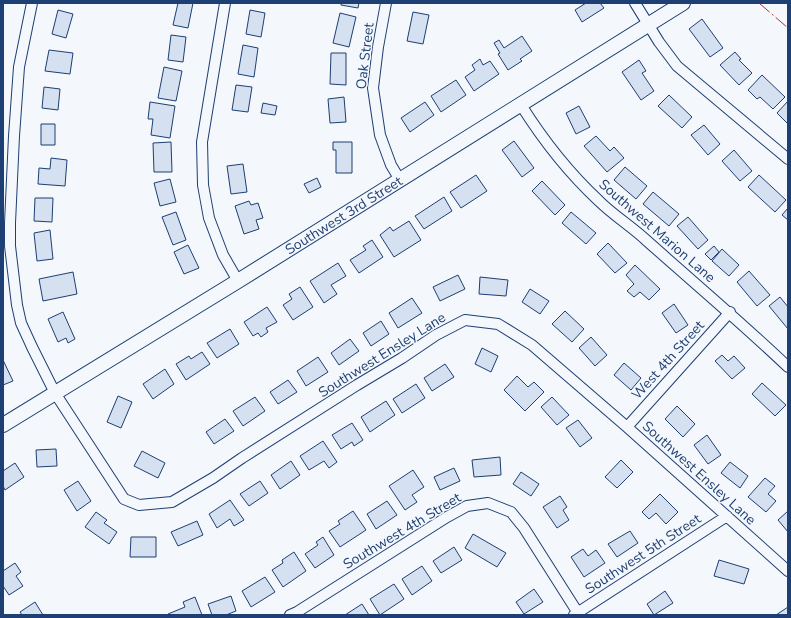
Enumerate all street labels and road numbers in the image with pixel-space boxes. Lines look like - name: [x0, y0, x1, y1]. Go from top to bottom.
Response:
- street label: Oak Street: [351, 22, 379, 90]
- street label: Southwest 3rd Street: [281, 171, 406, 259]
- street label: Southwest Marion Lane: [595, 175, 719, 287]
- street label: Southwest Ensley Lane: [315, 308, 449, 402]
- street label: West 4th Street: [627, 316, 709, 404]
- street label: Southwest Ensley Lane: [638, 417, 760, 529]
- street label: Southwest 4th Street: [340, 488, 465, 574]
- street label: Southwest 5th Street: [581, 509, 705, 599]

